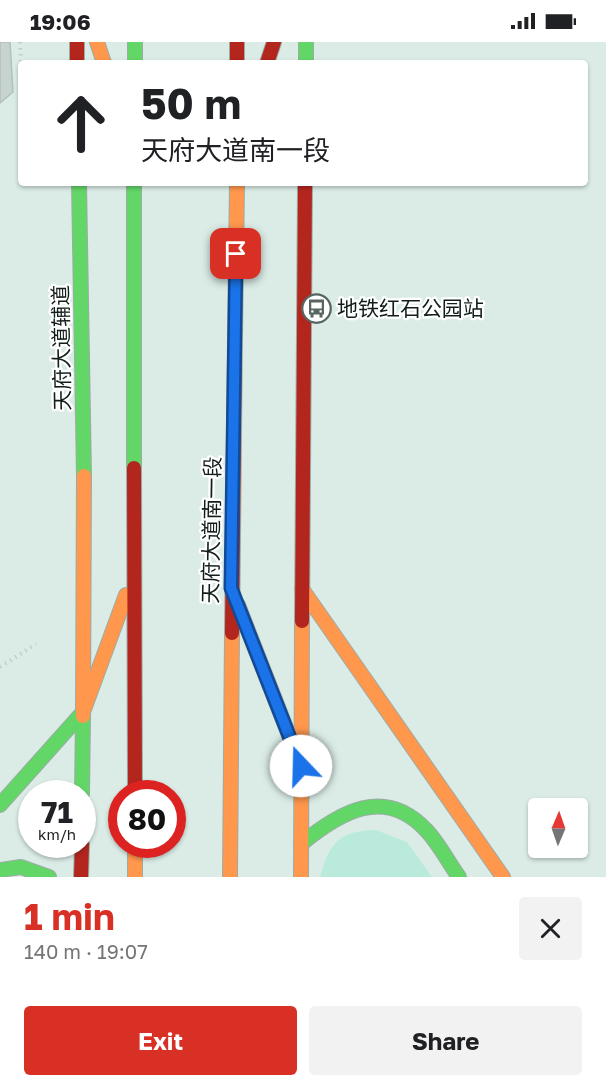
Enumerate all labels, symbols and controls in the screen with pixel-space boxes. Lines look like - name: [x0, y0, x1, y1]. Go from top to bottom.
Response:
- text: 19:06: [30, 8, 91, 35]
- text: 50 m: [141, 78, 241, 128]
- icon: ahead: [42, 84, 120, 162]
- text: 天府大道南一段: [141, 134, 330, 166]
- pin: [210, 228, 261, 279]
- icon: arrive: [219, 237, 252, 270]
- street label: 天府大道辅道: [47, 285, 75, 411]
- bus stop icon: 地铁红石公园站: [300, 292, 332, 324]
- place label: 地铁红石公园站: [337, 295, 484, 321]
- street label: 天府大道南一段: [197, 456, 225, 604]
- position arrow: [269, 734, 333, 798]
- speed limit sign: 80: [108, 780, 186, 858]
- text: 71: [41, 794, 73, 830]
- north arrow: [528, 798, 588, 858]
- map controls: [528, 798, 588, 858]
- text: km/h: [38, 825, 76, 843]
- text: 1 min: [24, 895, 115, 938]
- button: close: [519, 897, 582, 960]
- text: 140 m · 19:07: [24, 939, 148, 963]
- button: Exit: [24, 1006, 297, 1075]
- button: Share: [309, 1006, 582, 1075]

